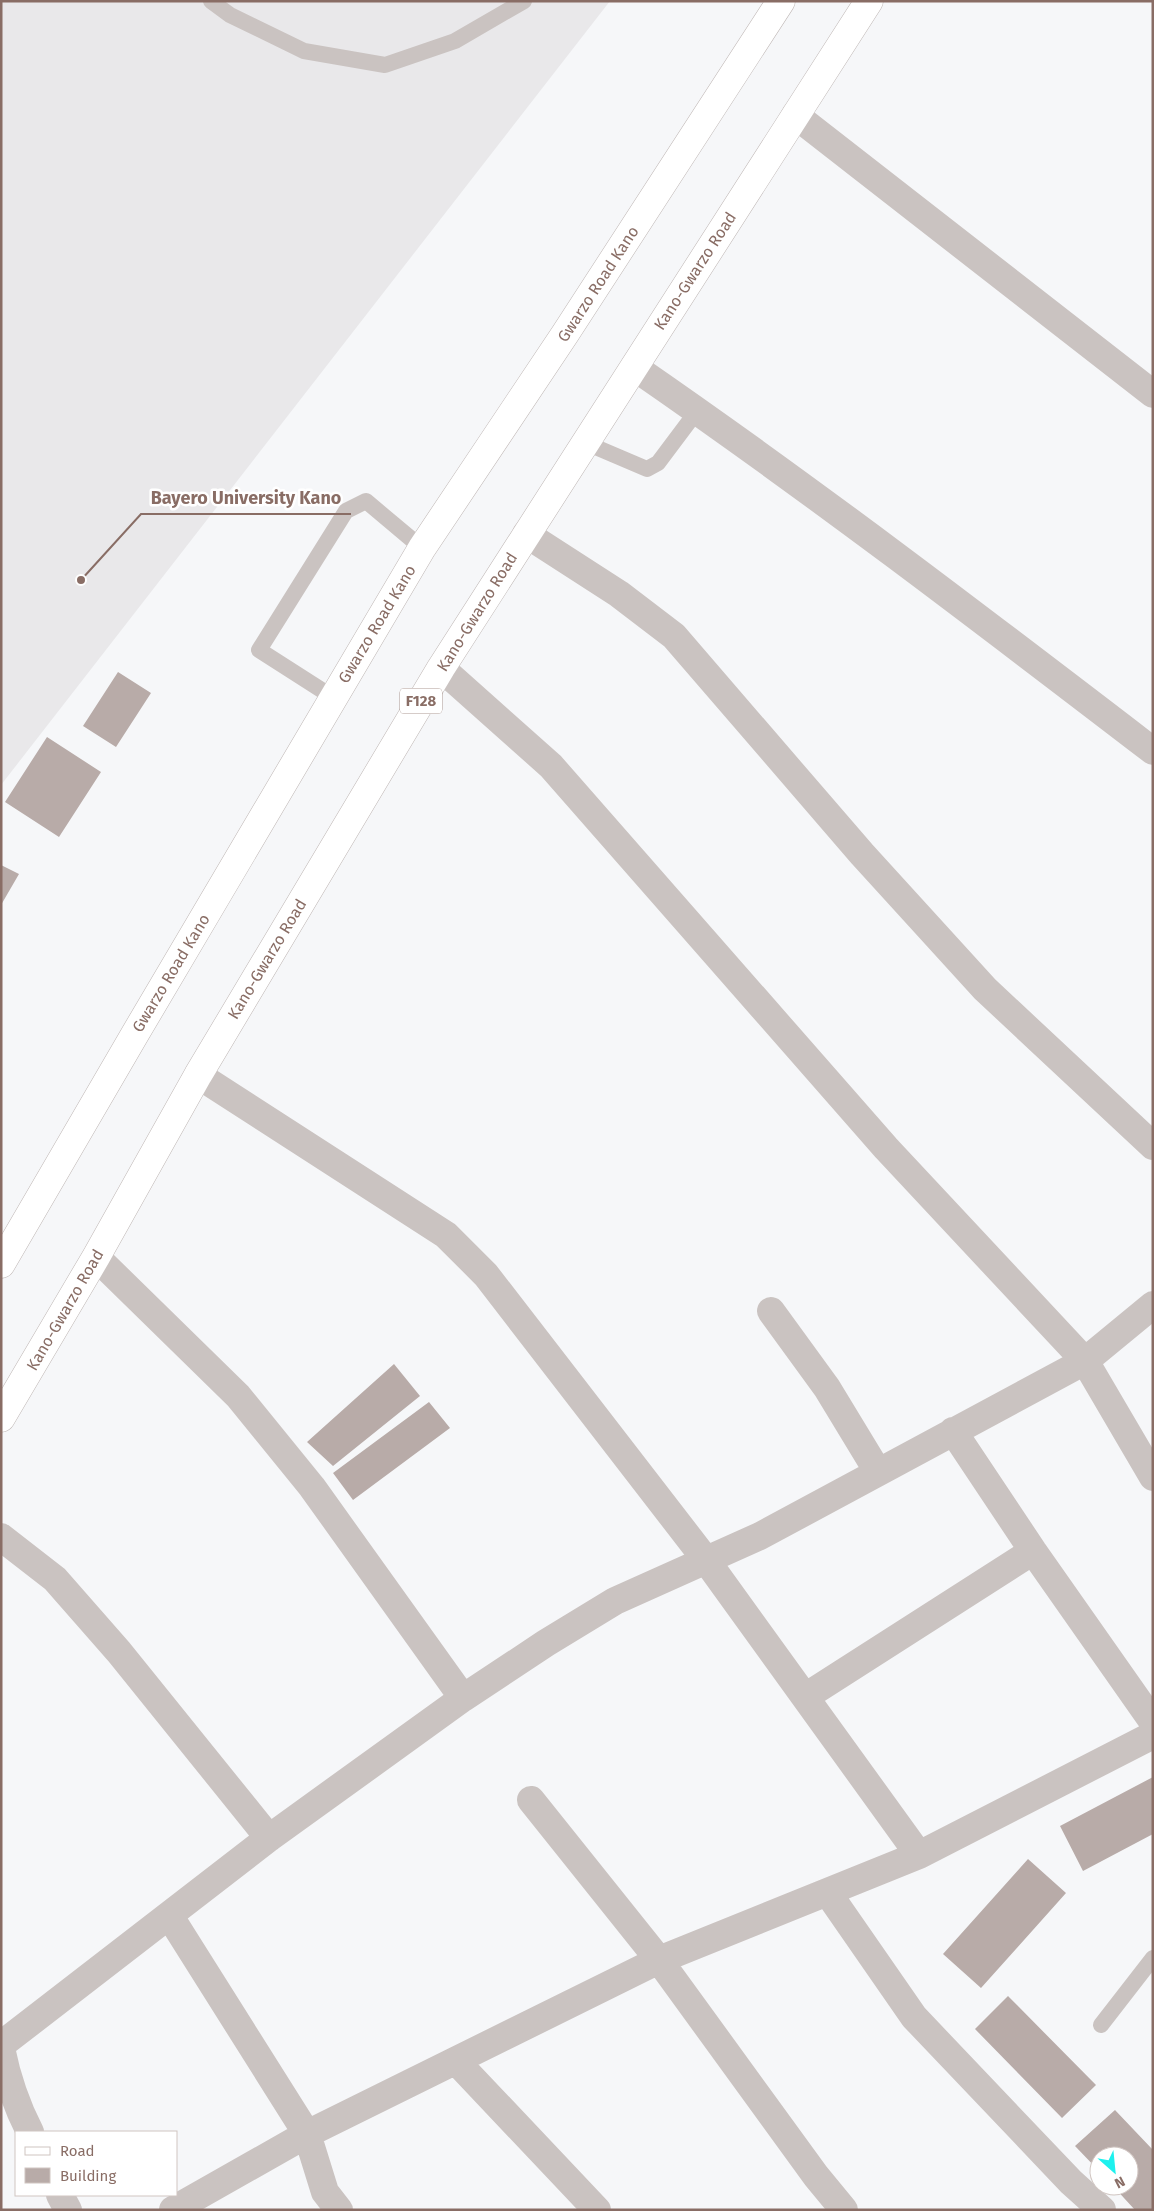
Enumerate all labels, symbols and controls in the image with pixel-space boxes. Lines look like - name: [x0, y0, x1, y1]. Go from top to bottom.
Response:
- street label: Kano-Gwarzo Road: [650, 209, 740, 333]
- street label: Gwarzo Road Kano: [553, 222, 643, 346]
- callout: Bayero University Kano: [141, 481, 351, 514]
- text: Bayero University Kano: [151, 487, 341, 509]
- street label: Kano-Gwarzo Road: [433, 549, 521, 675]
- street label: Gwarzo Road Kano: [334, 561, 420, 687]
- road number: F128: [400, 688, 442, 714]
- street label: Kano-Gwarzo Road: [224, 896, 310, 1022]
- street label: Gwarzo Road Kano: [128, 910, 214, 1036]
- street label: Kano-Gwarzo Road: [23, 1246, 107, 1374]
- legend: [15, 2131, 178, 2196]
- text: Road: [60, 2142, 95, 2160]
- north arrow: [1089, 2146, 1139, 2196]
- text: Building: [60, 2167, 116, 2185]
- text: N: [1112, 2172, 1128, 2192]

